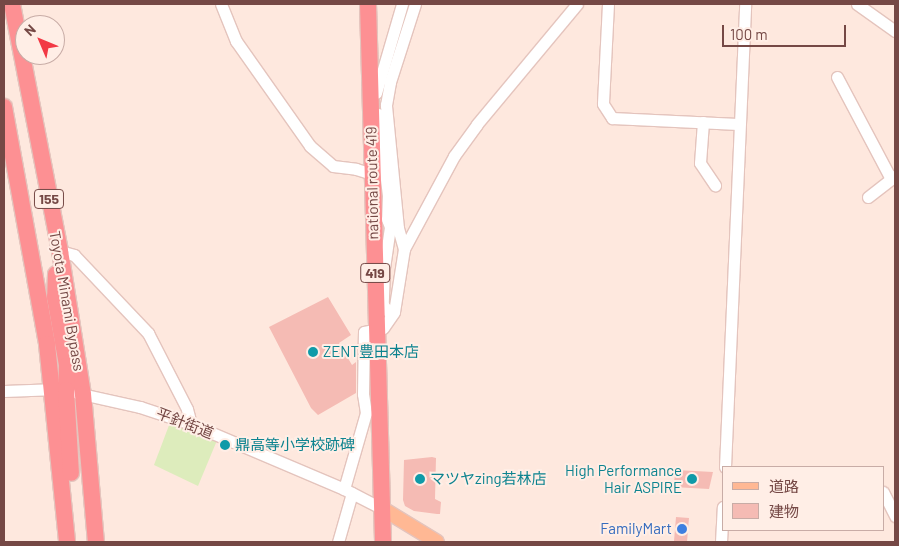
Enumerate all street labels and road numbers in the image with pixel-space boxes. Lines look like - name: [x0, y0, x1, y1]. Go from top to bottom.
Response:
- street label: national route 419: [362, 126, 382, 240]
- road number: 155: [33, 188, 65, 210]
- street label: Toyota Minami Bypass: [46, 229, 88, 373]
- road number: 419: [360, 262, 390, 284]
- street label: 平針街道: [154, 404, 216, 442]

